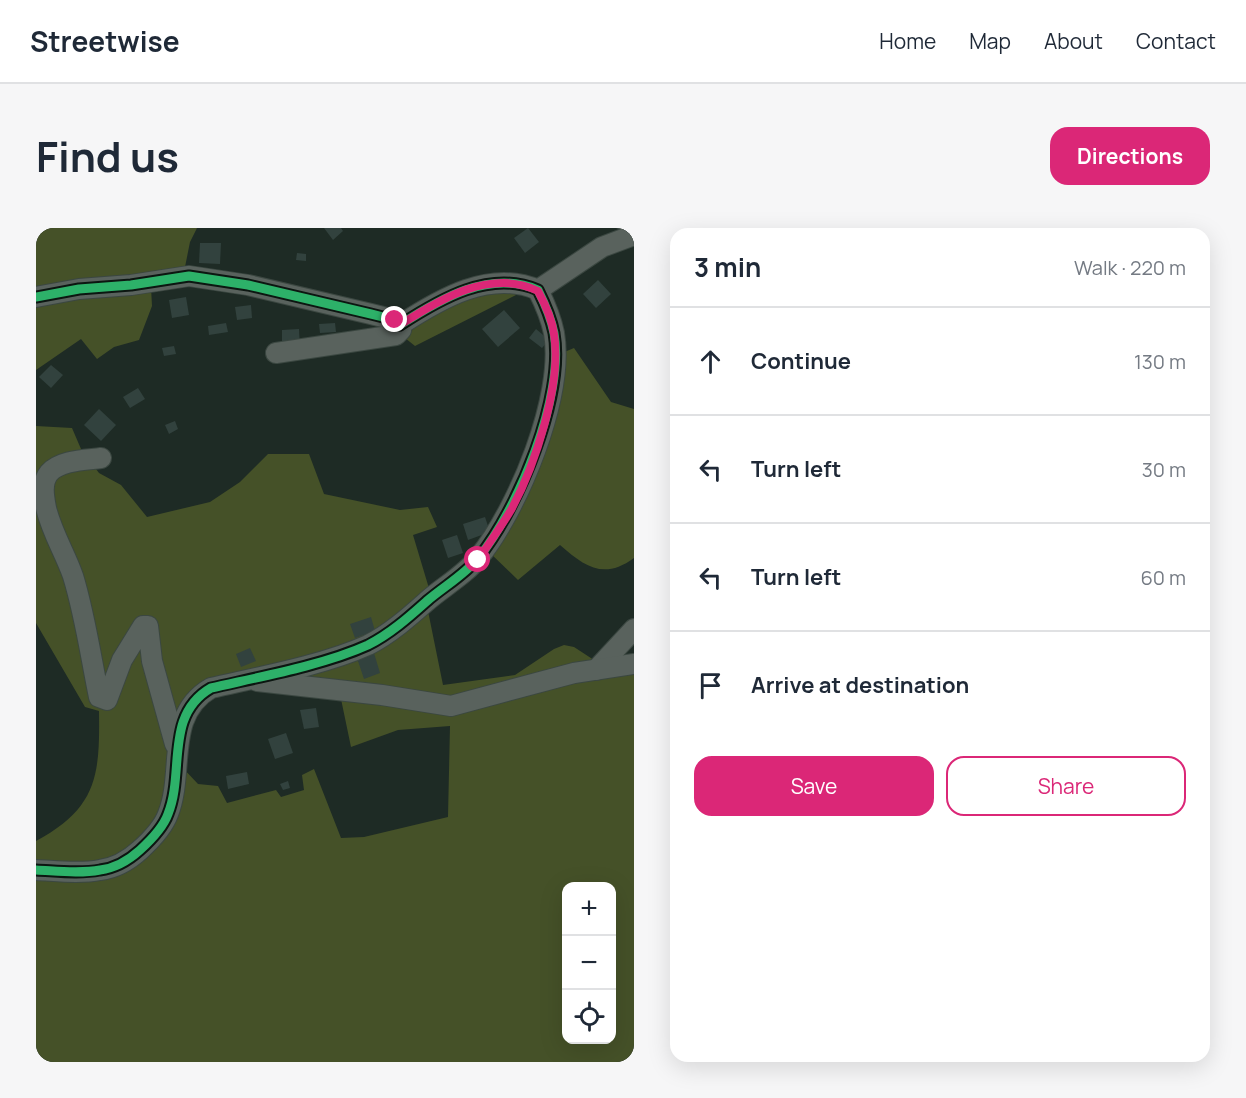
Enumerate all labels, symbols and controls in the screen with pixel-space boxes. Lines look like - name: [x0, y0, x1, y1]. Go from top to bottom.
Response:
- text: Streetwise: [30, 22, 180, 60]
- text: Home: [879, 27, 936, 55]
- text: Map: [969, 27, 1011, 55]
- text: About: [1044, 27, 1103, 55]
- text: Contact: [1136, 27, 1216, 55]
- text: Find us: [36, 127, 179, 185]
- button: Directions: [1050, 127, 1210, 185]
- text: 3 min: [694, 249, 761, 285]
- text: Walk · 220 m: [1074, 254, 1186, 281]
- route end: [381, 306, 407, 332]
- icon: ahead: [694, 345, 727, 378]
- text: Continue: [751, 346, 851, 376]
- text: 130 m: [1134, 348, 1186, 375]
- icon: left: [694, 453, 727, 486]
- text: Turn left: [751, 454, 841, 484]
- text: 30 m: [1142, 456, 1186, 483]
- route start: [464, 546, 490, 572]
- icon: left: [694, 561, 727, 594]
- text: Turn left: [751, 562, 841, 592]
- text: 60 m: [1140, 564, 1186, 591]
- icon: arrive: [694, 669, 727, 702]
- text: Arrive at destination: [751, 670, 969, 700]
- button: Save: [694, 756, 934, 816]
- button: Share: [946, 756, 1186, 816]
- map controls: [562, 882, 616, 1044]
- button: +: [562, 882, 616, 936]
- button: −: [562, 936, 616, 990]
- button: locate: [562, 990, 616, 1044]

